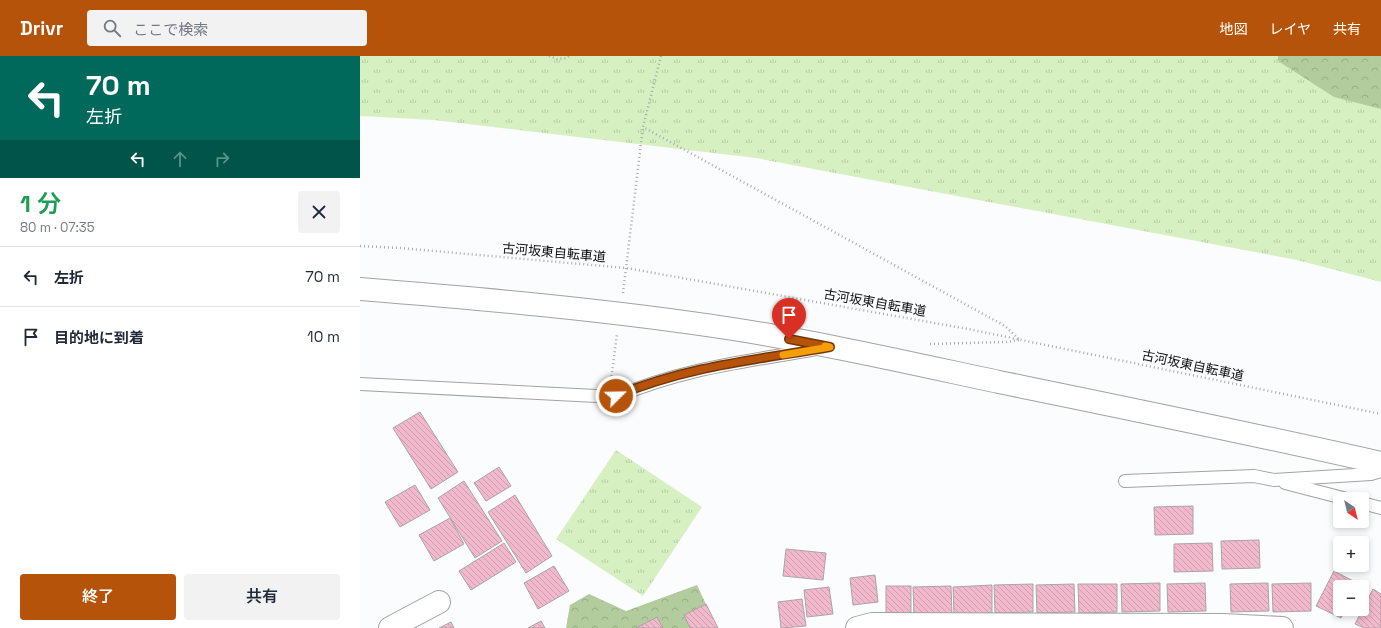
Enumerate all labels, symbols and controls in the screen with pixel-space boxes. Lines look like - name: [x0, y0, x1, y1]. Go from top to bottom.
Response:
- search box: [87, 10, 367, 46]
- text: Drivr: [20, 16, 63, 41]
- icon: search: [101, 17, 123, 39]
- text: ここで検索: [133, 20, 208, 39]
- text: 地図: [1219, 20, 1247, 38]
- text: レイヤ: [1269, 20, 1311, 38]
- text: 共有: [1333, 20, 1361, 38]
- text: 70 m: [86, 67, 151, 103]
- icon: left: [20, 72, 72, 124]
- text: 左折: [86, 105, 122, 128]
- icon: left: [127, 148, 149, 170]
- icon: ahead: [169, 148, 191, 170]
- icon: right: [211, 148, 233, 170]
- text: 1 分: [20, 188, 61, 219]
- button: close: [298, 191, 340, 233]
- text: 80 m · 07:35: [20, 219, 94, 236]
- street label: 古河坂東自転車道: [501, 239, 607, 265]
- icon: left: [20, 266, 42, 288]
- text: 70 m: [305, 267, 340, 286]
- text: 左折: [54, 268, 84, 287]
- street label: 古河坂東自転車道: [822, 285, 928, 320]
- pin: [772, 298, 806, 339]
- icon: arrive: [778, 304, 800, 326]
- icon: arrive: [20, 326, 42, 348]
- text: 10 m: [307, 327, 340, 346]
- text: 目的地に到着: [54, 328, 144, 347]
- street label: 古河坂東自転車道: [1140, 346, 1246, 385]
- position arrow: [595, 375, 637, 417]
- north arrow: [1333, 492, 1369, 528]
- map controls: [1333, 492, 1369, 616]
- button: +: [1333, 536, 1369, 572]
- button: 終了: [20, 574, 176, 620]
- button: 共有: [184, 574, 340, 620]
- button: −: [1333, 580, 1369, 616]

